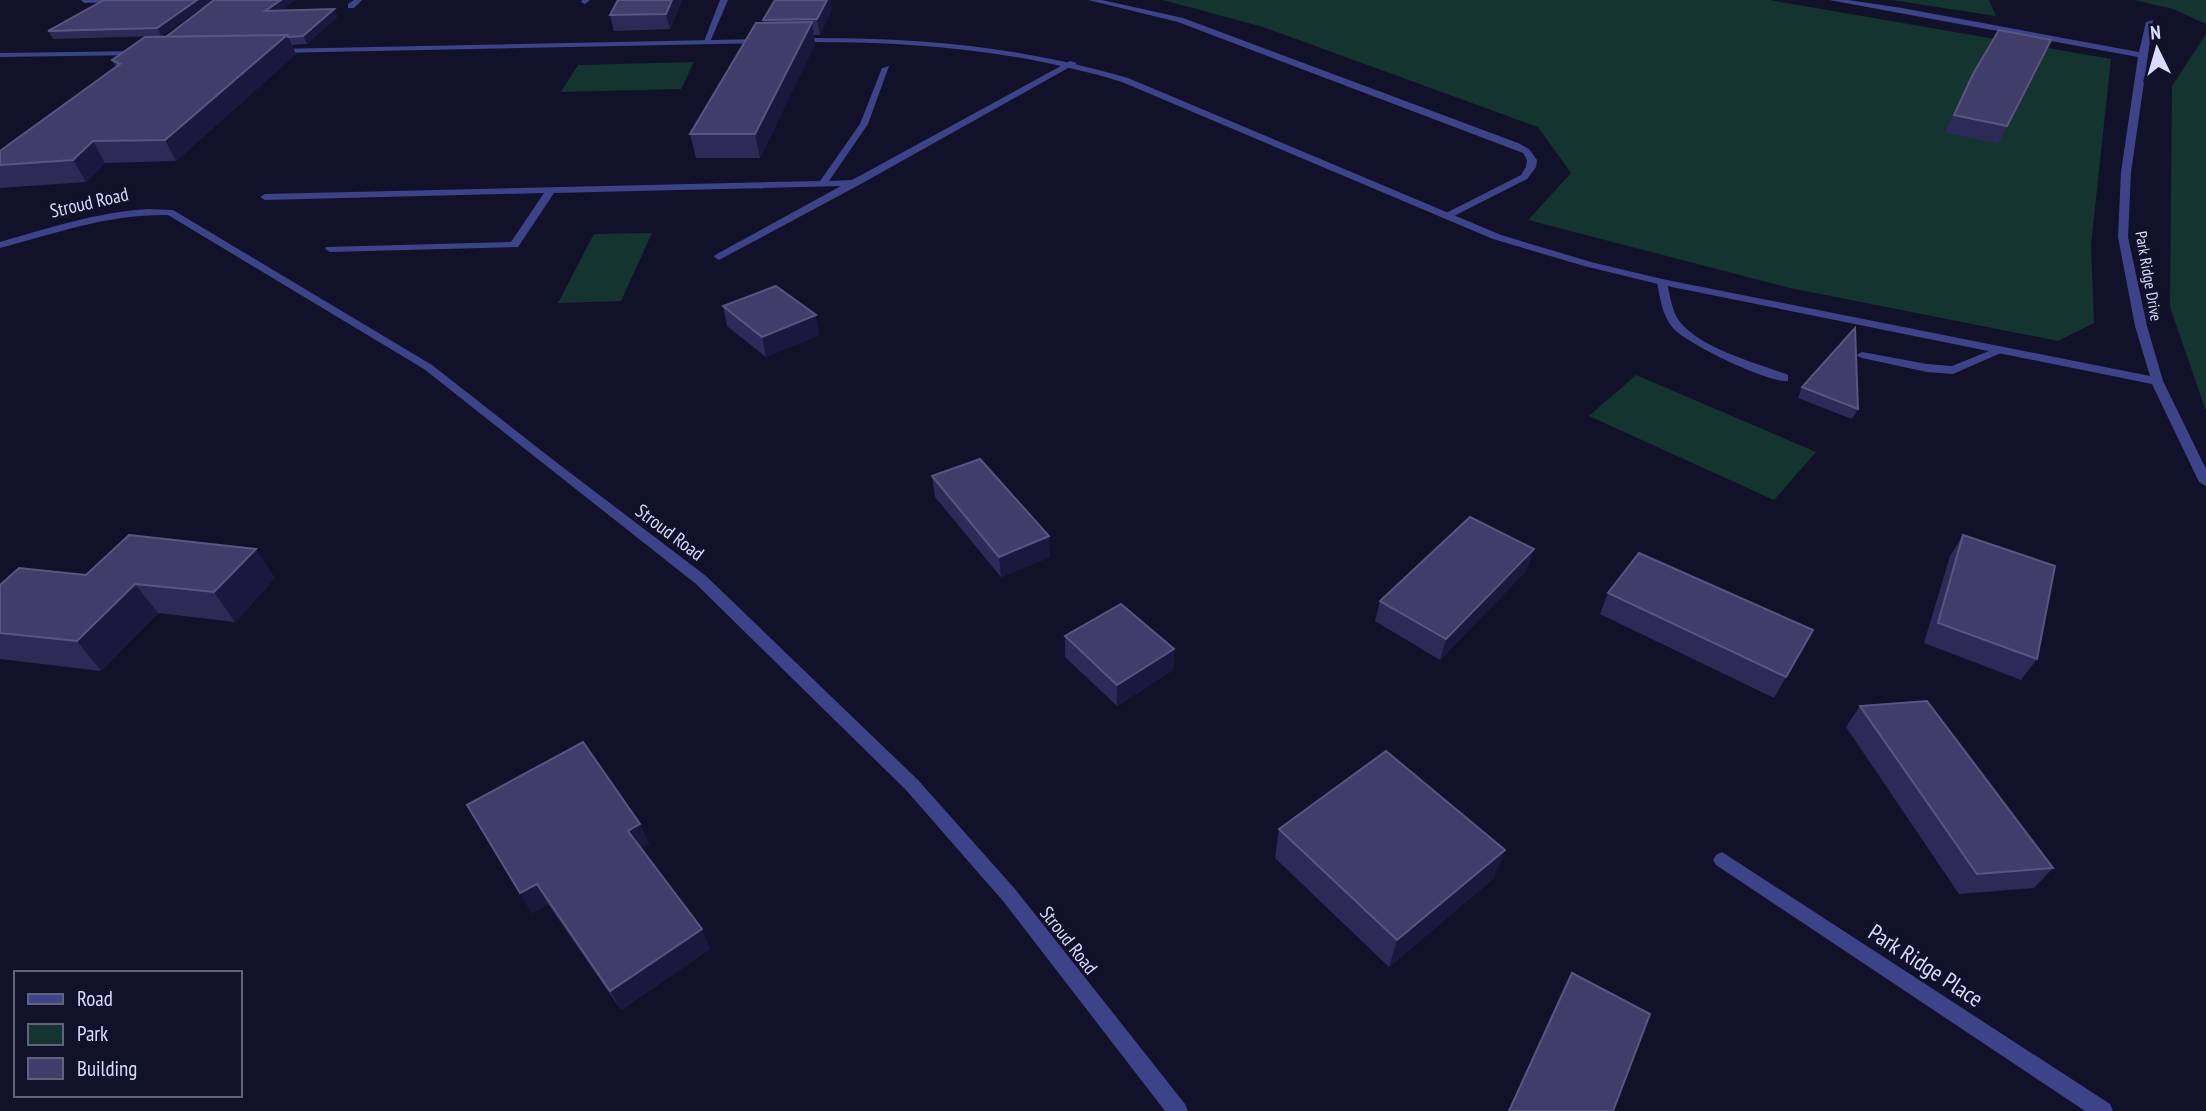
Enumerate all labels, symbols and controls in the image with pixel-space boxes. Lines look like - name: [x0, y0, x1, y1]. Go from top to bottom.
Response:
- north arrow: [2122, 14, 2192, 84]
- text: N: [2149, 20, 2162, 44]
- street label: Stroud Road: [47, 181, 131, 223]
- street label: Park Ridge Drive: [2131, 230, 2167, 322]
- street label: Stroud Road: [631, 498, 709, 566]
- street label: Stroud Road: [1035, 901, 1103, 979]
- street label: Park Ridge Place: [1863, 917, 1989, 1013]
- legend: [14, 971, 242, 1097]
- text: Road: [77, 985, 113, 1012]
- text: Park: [77, 1020, 108, 1047]
- text: Building: [77, 1055, 137, 1082]

